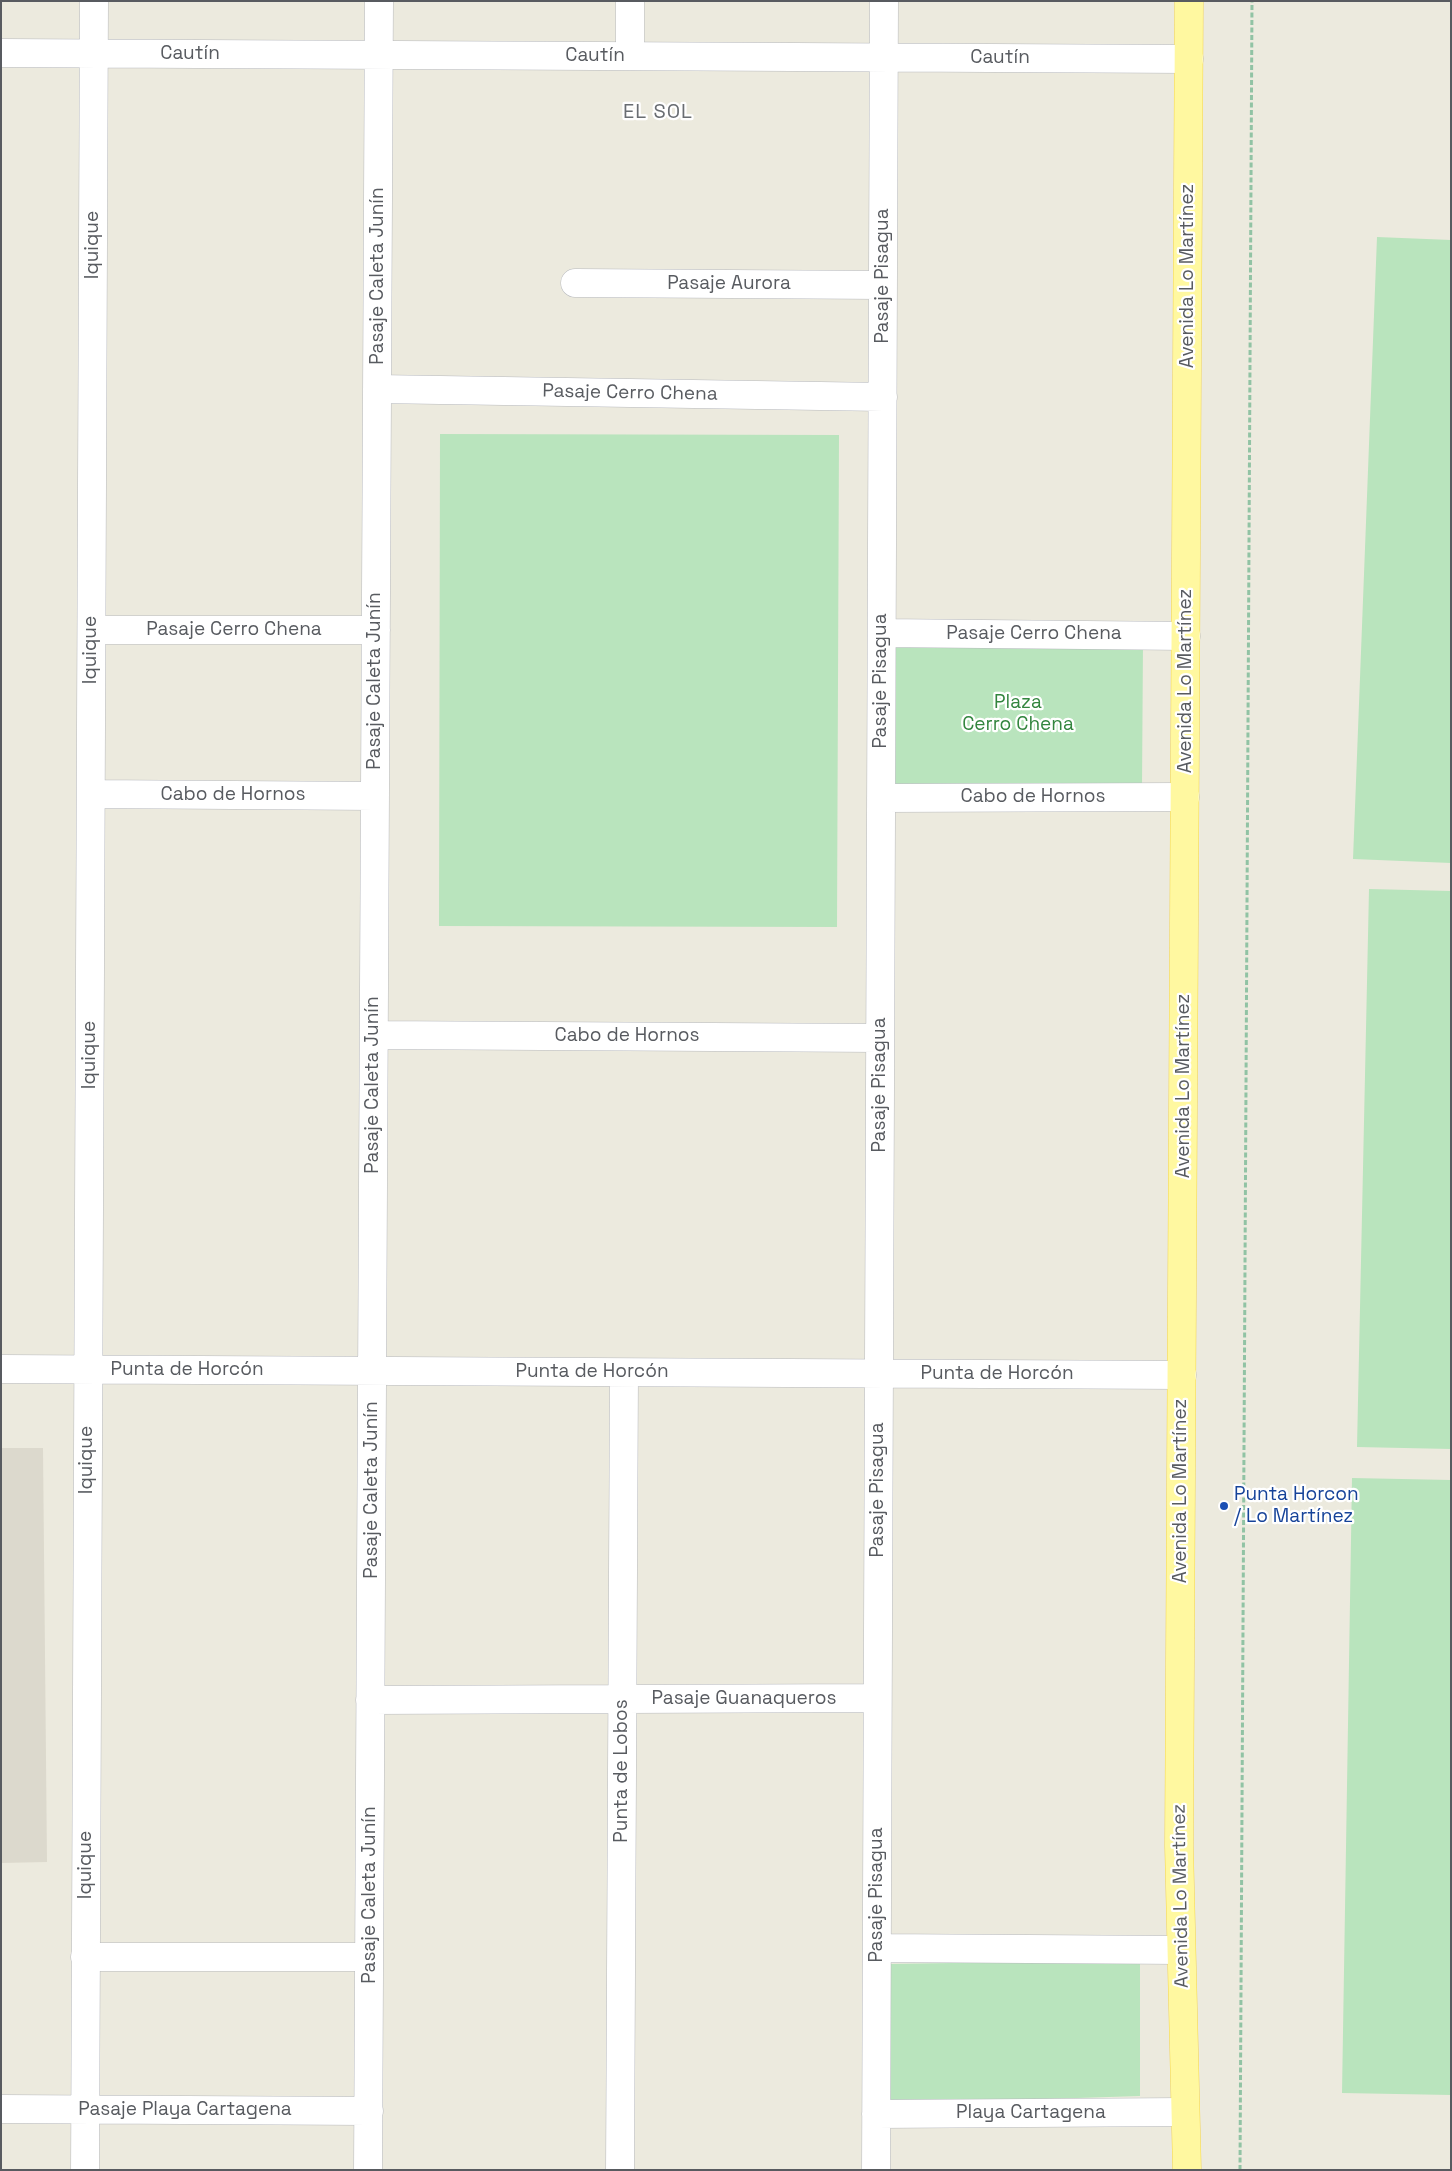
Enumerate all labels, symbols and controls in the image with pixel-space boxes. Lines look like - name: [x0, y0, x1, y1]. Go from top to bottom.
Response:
- street label: Cautín: [160, 43, 220, 65]
- street label: Cautín: [565, 45, 625, 67]
- street label: Cautín: [970, 47, 1030, 69]
- district label: EL SOL: [622, 101, 694, 125]
- street label: Avenida Lo Martínez: [1177, 184, 1199, 368]
- street label: Pasaje Caleta Junín: [367, 187, 389, 365]
- street label: Pasaje Pisagua: [872, 208, 894, 344]
- street label: Iquique: [82, 211, 104, 279]
- street label: Pasaje Aurora: [667, 273, 791, 295]
- street label: Pasaje Cerro Chena: [542, 380, 718, 406]
- street label: Avenida Lo Martínez: [1175, 589, 1197, 773]
- street label: Pasaje Caleta Junín: [364, 592, 386, 770]
- street label: Pasaje Pisagua: [870, 613, 892, 749]
- street label: Iquique: [80, 616, 102, 684]
- street label: Pasaje Cerro Chena: [146, 619, 322, 641]
- street label: Pasaje Cerro Chena: [946, 623, 1122, 645]
- park label: Plaza Cerro Chena: [962, 692, 1074, 736]
- street label: Cabo de Hornos: [160, 784, 306, 806]
- street label: Cabo de Hornos: [960, 786, 1106, 808]
- street label: Avenida Lo Martínez: [1173, 994, 1195, 1178]
- street label: Pasaje Caleta Junín: [362, 996, 384, 1174]
- street label: Pasaje Pisagua: [869, 1017, 891, 1153]
- street label: Iquique: [79, 1021, 101, 1089]
- street label: Cabo de Hornos: [554, 1025, 700, 1047]
- street label: Punta de Horcón: [110, 1359, 264, 1381]
- street label: Punta de Horcón: [515, 1361, 669, 1383]
- street label: Punta de Horcón: [920, 1363, 1074, 1385]
- street label: Avenida Lo Martínez: [1170, 1399, 1192, 1583]
- street label: Pasaje Caleta Junín: [361, 1401, 383, 1579]
- street label: Pasaje Pisagua: [867, 1422, 889, 1558]
- street label: Iquique: [76, 1426, 98, 1494]
- place label: Punta Horcon / Lo Martínez: [1234, 1484, 1359, 1528]
- marker: Punta Horcon / Lo Martínez: [1218, 1500, 1230, 1512]
- street label: Pasaje Guanaqueros: [652, 1688, 836, 1710]
- street label: Punta de Lobos: [611, 1699, 633, 1843]
- street label: Avenida Lo Martínez: [1168, 1804, 1194, 1988]
- street label: Pasaje Caleta Junín: [359, 1806, 381, 1984]
- street label: Pasaje Pisagua: [866, 1827, 888, 1963]
- street label: Iquique: [75, 1831, 97, 1899]
- street label: Pasaje Playa Cartagena: [78, 2099, 292, 2121]
- street label: Playa Cartagena: [956, 2102, 1106, 2124]

